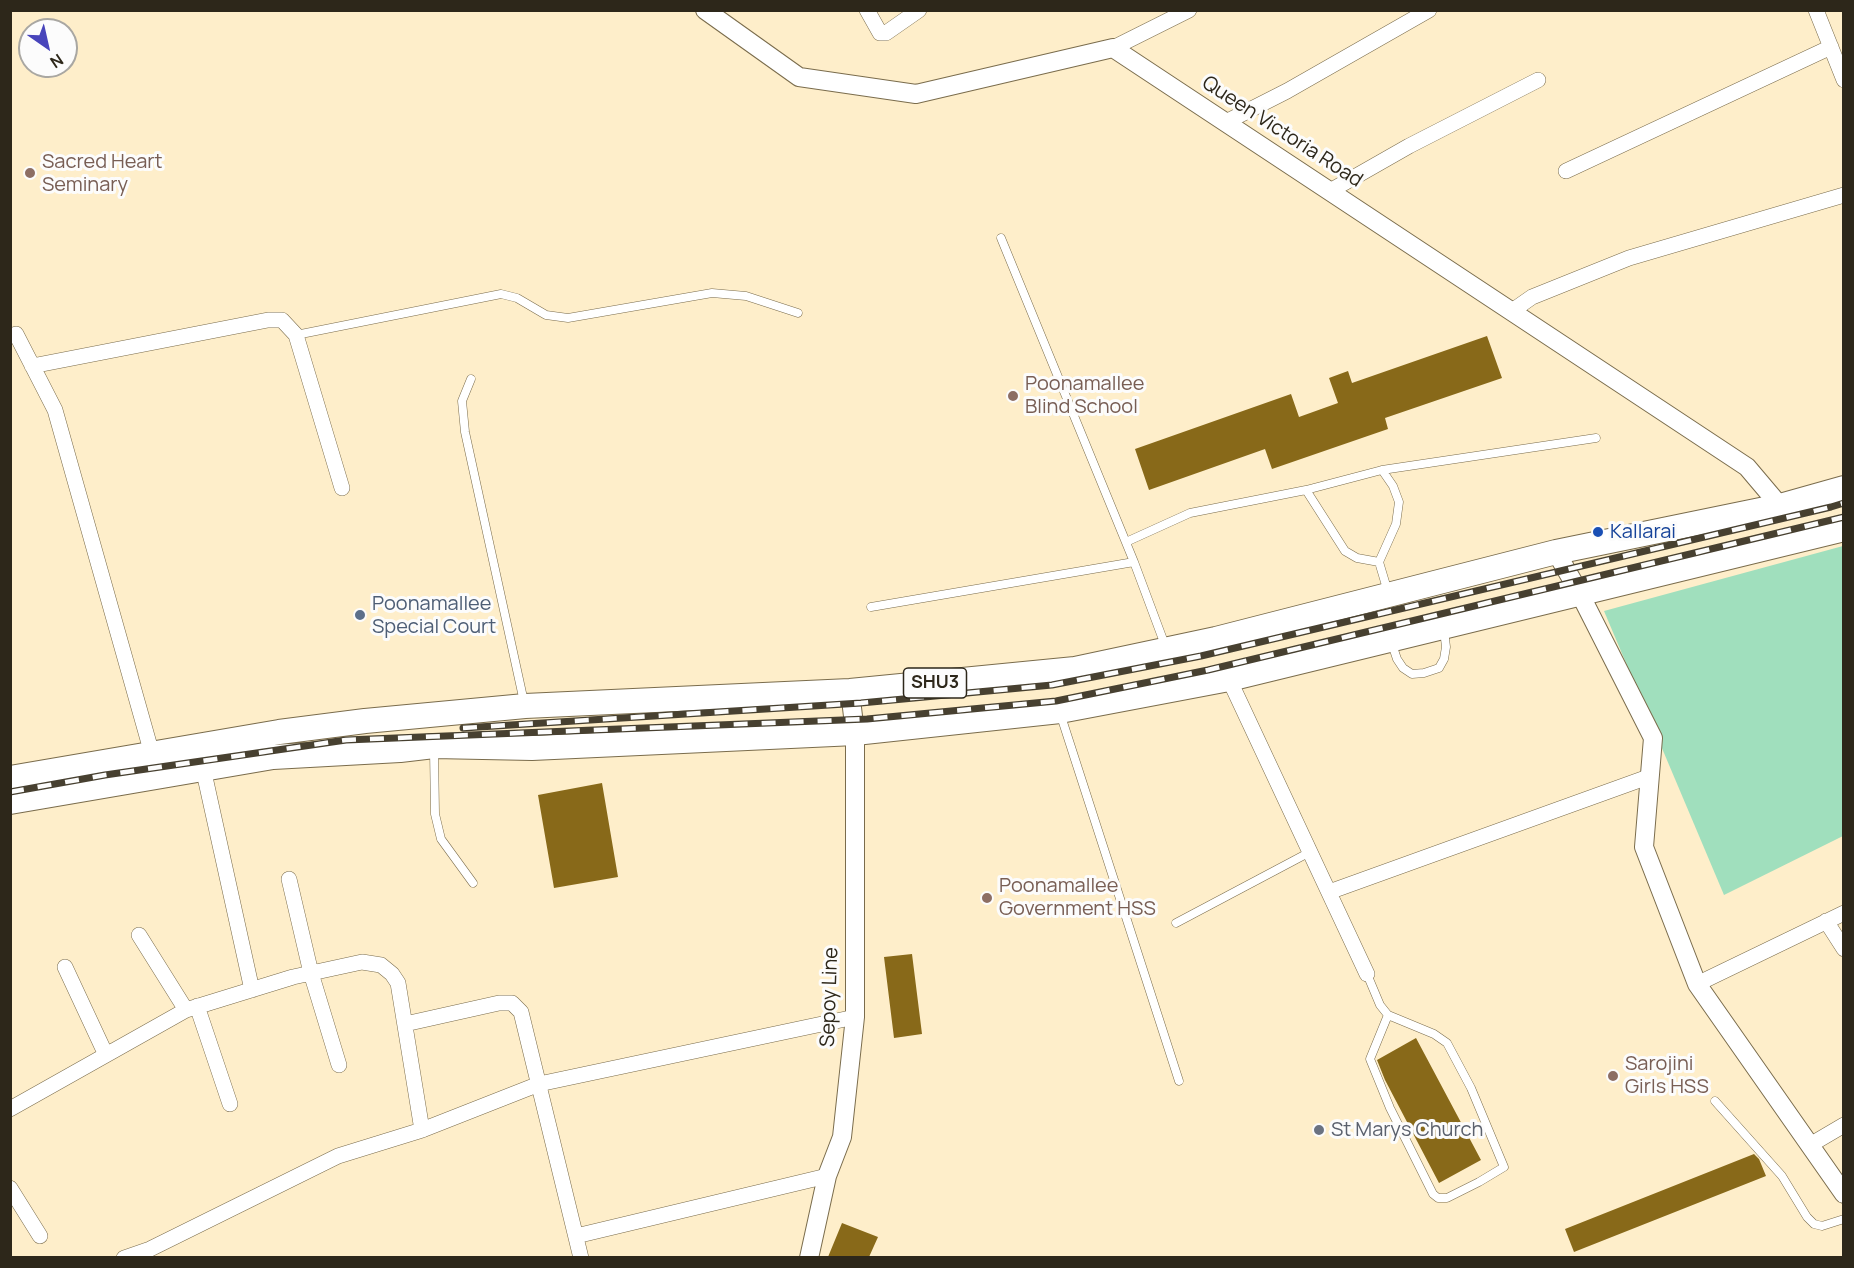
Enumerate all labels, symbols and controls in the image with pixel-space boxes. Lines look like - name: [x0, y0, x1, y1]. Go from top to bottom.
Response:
- north arrow: [18, 18, 78, 78]
- text: N: [46, 49, 68, 74]
- street label: Queen Victoria Road: [1197, 71, 1367, 193]
- place label: Sacred Heart Seminary: [42, 150, 163, 197]
- marker: Sacred Heart Seminary: [23, 166, 37, 180]
- place label: Poonamallee Blind School: [1025, 372, 1144, 419]
- marker: Poonamallee Blind School: [1006, 389, 1020, 403]
- place label: Kallarai: [1610, 520, 1676, 544]
- marker: Kallarai: [1591, 525, 1605, 539]
- place label: Poonamallee Special Court: [372, 592, 496, 639]
- marker: Poonamallee Special Court: [353, 608, 367, 622]
- road number: SHU3: [904, 668, 966, 698]
- place label: Poonamallee Government HSS: [999, 874, 1156, 921]
- marker: Poonamallee Government HSS: [980, 891, 994, 905]
- street label: Sepoy Line: [816, 947, 844, 1047]
- place label: Sarojini Girls HSS: [1625, 1052, 1709, 1099]
- marker: Sarojini Girls HSS: [1606, 1069, 1620, 1083]
- place label: St Marys Church: [1331, 1118, 1483, 1142]
- marker: St Marys Church: [1312, 1123, 1326, 1137]

